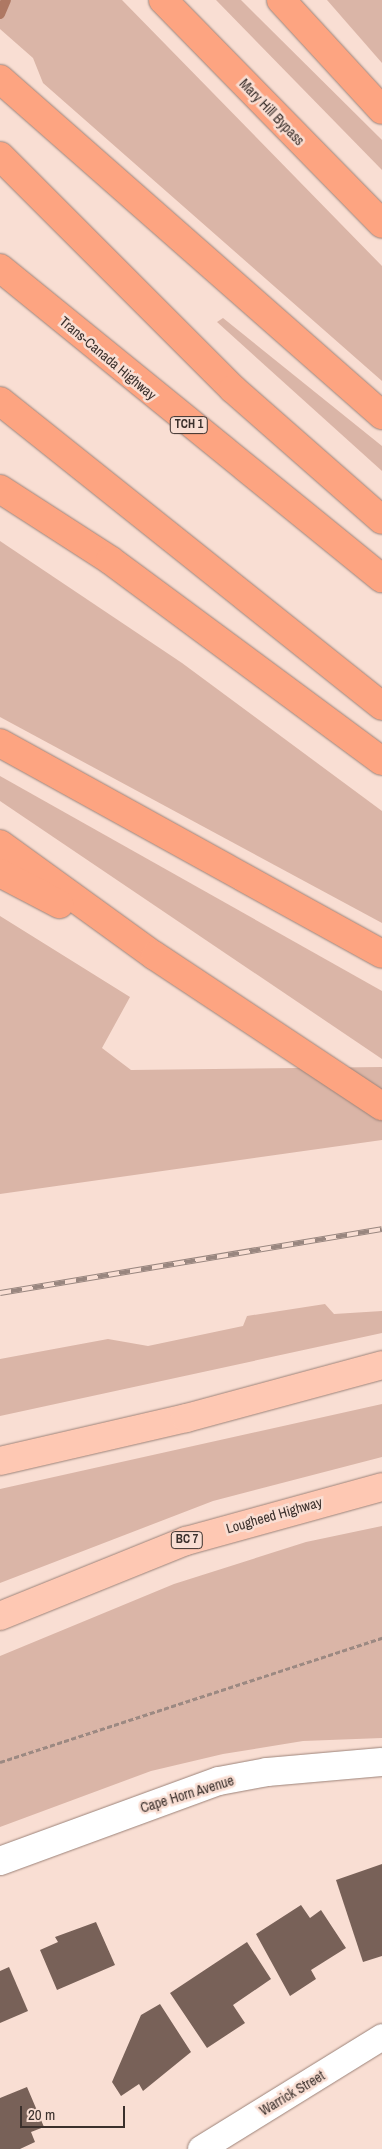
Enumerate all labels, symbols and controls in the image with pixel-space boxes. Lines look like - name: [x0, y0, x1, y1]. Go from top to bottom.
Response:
- street label: Mary Hill Bypass: [236, 75, 308, 149]
- street label: Trans-Canada Highway: [56, 313, 160, 403]
- road number: TCH 1: [169, 416, 209, 434]
- street label: Lougheed Highway: [224, 1493, 324, 1537]
- road number: BC 7: [171, 1530, 203, 1550]
- street label: Cape Horn Avenue: [138, 1772, 236, 1816]
- street label: Warrick Street: [256, 2067, 328, 2119]
- scale bar: [22, 2096, 128, 2128]
- text: 20 m: [28, 2104, 55, 2125]

